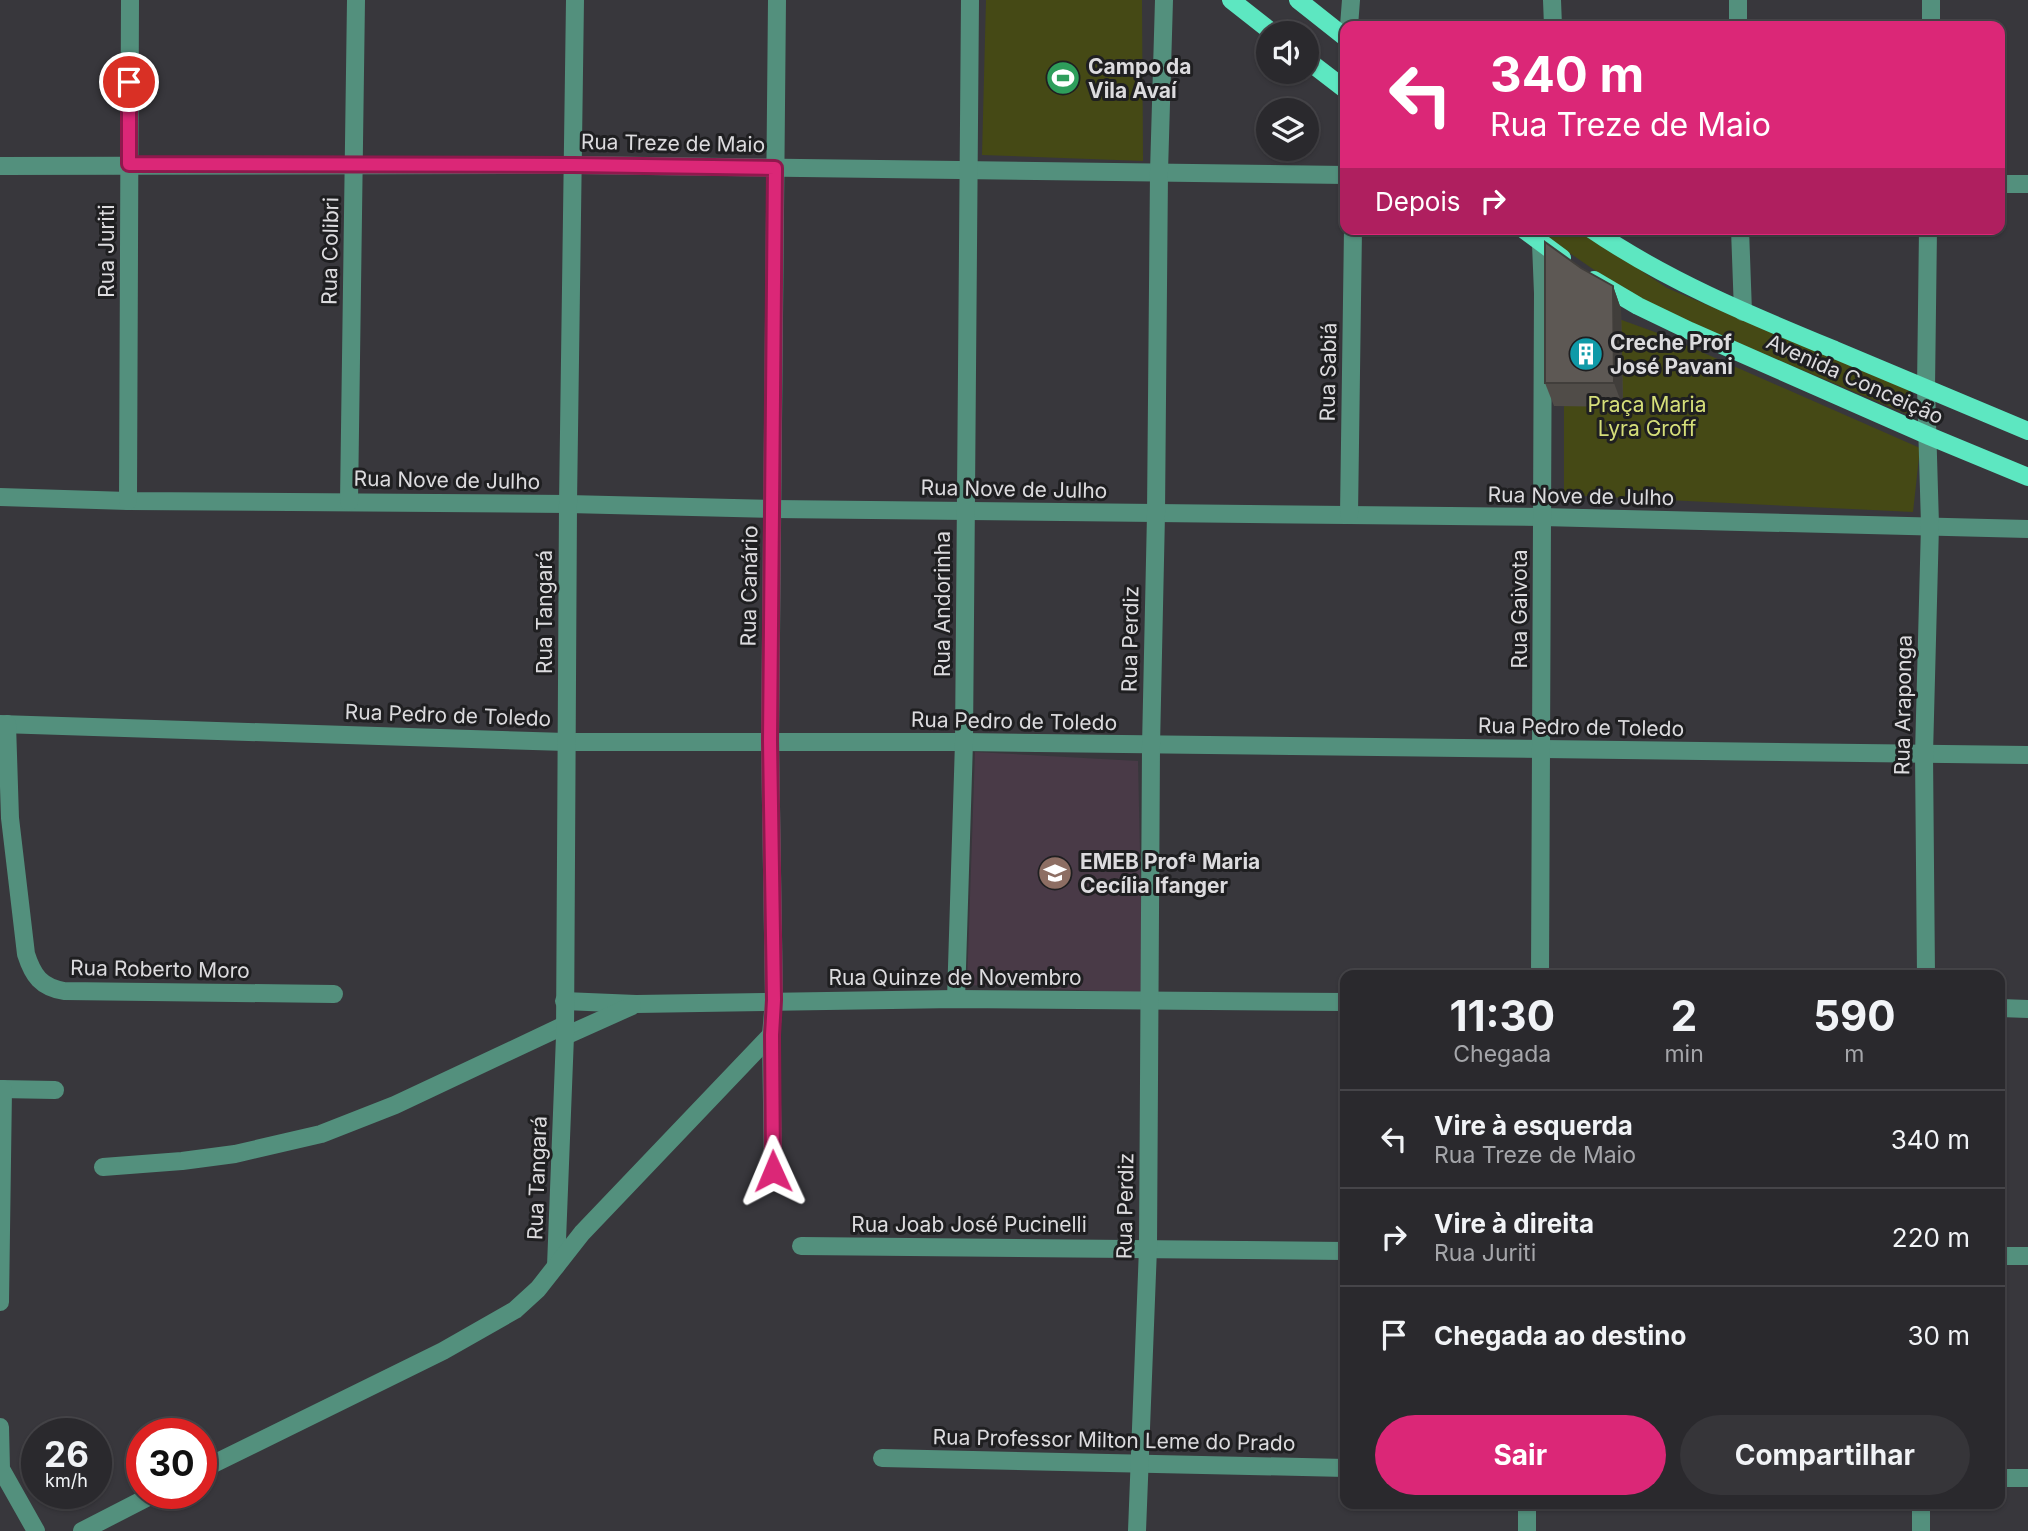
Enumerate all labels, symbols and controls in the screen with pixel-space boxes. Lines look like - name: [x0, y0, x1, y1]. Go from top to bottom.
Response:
- map controls: [1256, 21, 1319, 161]
- button: sound: [1256, 21, 1319, 84]
- text: 340 m: [1490, 45, 1644, 104]
- icon: left: [1375, 49, 1466, 140]
- pin: [99, 52, 159, 112]
- place label: Campo da Vila Avaí: [1088, 54, 1191, 103]
- sports icon: Campo da Vila Avaí: [1044, 59, 1082, 97]
- icon: arrive: [110, 63, 148, 101]
- button: layers: [1256, 98, 1319, 161]
- text: Rua Treze de Maio: [1490, 105, 1771, 144]
- street label: Rua Treze de Maio: [581, 129, 765, 157]
- icon: right: [1474, 182, 1512, 220]
- text: Depois: [1375, 186, 1460, 217]
- street label: Rua Colibri: [317, 197, 343, 305]
- street label: Rua Juriti: [94, 204, 119, 298]
- street label: Rua Sabiá: [1315, 322, 1341, 422]
- street label: Avenida Conceição: [1763, 329, 1947, 429]
- place label: Creche Prof José Pavani: [1610, 330, 1733, 379]
- building icon: Creche Prof José Pavani: [1567, 335, 1605, 373]
- park label: Praça Maria Lyra Groff: [1588, 392, 1706, 441]
- street label: Rua Nove de Julho: [353, 466, 541, 494]
- street label: Rua Nove de Julho: [920, 475, 1108, 503]
- street label: Rua Nove de Julho: [1487, 482, 1675, 510]
- street label: Rua Canário: [735, 525, 763, 647]
- street label: Rua Andorinha: [930, 531, 955, 677]
- street label: Rua Tangará: [532, 550, 557, 674]
- street label: Rua Gaivota: [1507, 550, 1532, 668]
- street label: Rua Perdiz: [1117, 586, 1143, 692]
- street label: Rua Araponga: [1889, 635, 1917, 775]
- street label: Rua Pedro de Toledo: [344, 699, 552, 731]
- street label: Rua Pedro de Toledo: [911, 707, 1117, 735]
- street label: Rua Pedro de Toledo: [1478, 713, 1684, 741]
- place label: EMEB Profª Maria Cecília Ifanger: [1080, 849, 1260, 898]
- school or university icon: EMEB Profª Maria Cecília Ifanger: [1036, 854, 1074, 892]
- street label: Rua Roberto Moro: [70, 955, 250, 983]
- street label: Rua Quinze de Novembro: [828, 965, 1082, 990]
- text: 11:30: [1449, 990, 1555, 1041]
- text: 2: [1671, 990, 1697, 1041]
- text: 590: [1813, 990, 1896, 1041]
- text: Chegada: [1453, 1040, 1551, 1068]
- text: min: [1664, 1040, 1704, 1068]
- text: m: [1844, 1040, 1864, 1068]
- text: Vire à esquerda: [1434, 1110, 1633, 1141]
- street label: Rua Tangará: [522, 1115, 552, 1241]
- icon: left: [1375, 1120, 1413, 1158]
- text: 340 m: [1891, 1124, 1970, 1155]
- position arrow: [736, 1134, 810, 1208]
- text: Rua Treze de Maio: [1434, 1141, 1636, 1169]
- street label: Rua Perdiz: [1112, 1153, 1138, 1259]
- text: Vire à direita: [1434, 1208, 1594, 1239]
- street label: Rua Joab José Pucinelli: [851, 1212, 1087, 1237]
- icon: right: [1375, 1218, 1413, 1256]
- text: 220 m: [1892, 1222, 1970, 1253]
- text: Rua Juriti: [1434, 1239, 1536, 1267]
- icon: arrive: [1375, 1316, 1413, 1354]
- text: Chegada ao destino: [1434, 1320, 1686, 1351]
- text: 30 m: [1907, 1320, 1970, 1351]
- button: Sair: [1375, 1415, 1666, 1495]
- button: Compartilhar: [1680, 1415, 1970, 1495]
- speed limit sign: 30: [126, 1418, 217, 1509]
- street label: Rua Professor Milton Leme do Prado: [932, 1424, 1296, 1456]
- text: 26: [44, 1433, 89, 1475]
- text: km/h: [45, 1470, 88, 1491]

